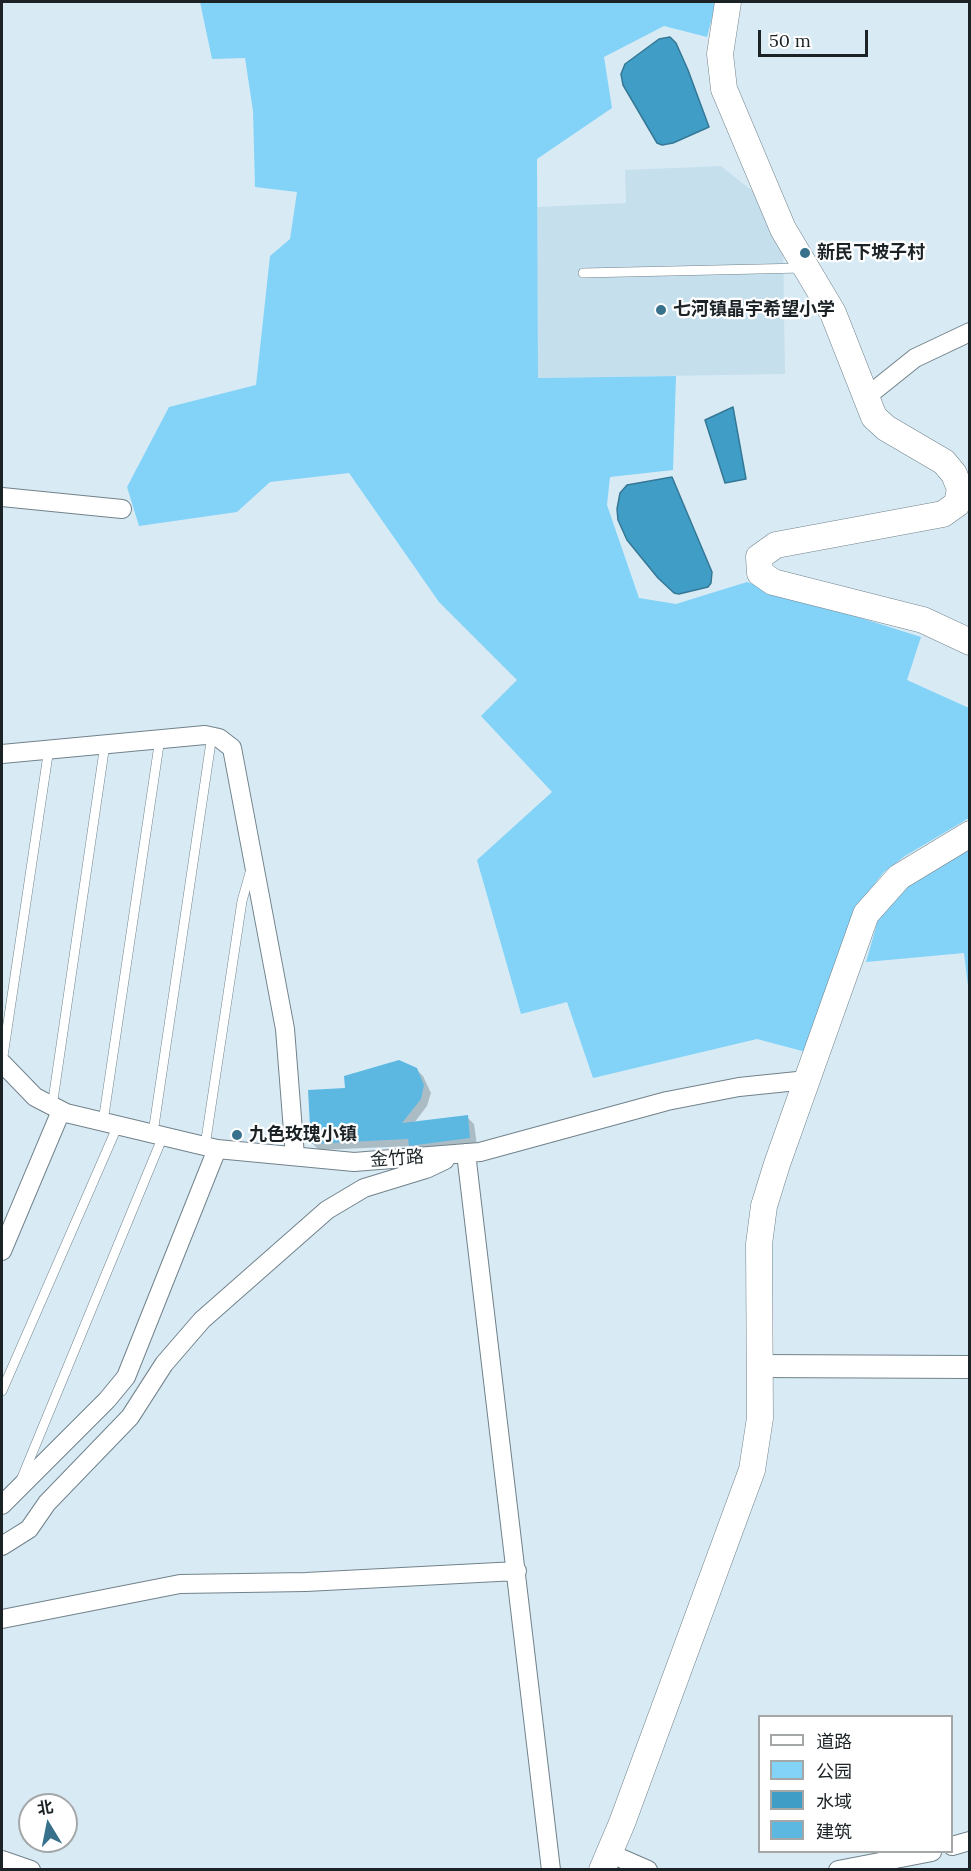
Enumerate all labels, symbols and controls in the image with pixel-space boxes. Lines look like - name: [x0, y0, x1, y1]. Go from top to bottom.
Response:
- scale bar: [761, 18, 870, 56]
- text: 50 m: [769, 29, 811, 52]
- place label: 新民下坡子村: [817, 242, 925, 264]
- marker: 新民下坡子村: [798, 246, 812, 260]
- place label: 七河镇晶宇希望小学: [673, 299, 835, 321]
- marker: 七河镇晶宇希望小学: [654, 303, 668, 317]
- place label: 九色玫瑰小镇: [249, 1124, 357, 1146]
- marker: 九色玫瑰小镇: [230, 1128, 244, 1142]
- street label: 金竹路: [369, 1146, 425, 1172]
- legend: [758, 1715, 953, 1853]
- text: 道路: [816, 1730, 852, 1753]
- text: 公园: [816, 1760, 852, 1783]
- text: 水域: [816, 1790, 852, 1813]
- north arrow: [18, 1793, 78, 1853]
- text: 北: [36, 1796, 55, 1818]
- text: 建筑: [816, 1820, 852, 1843]

